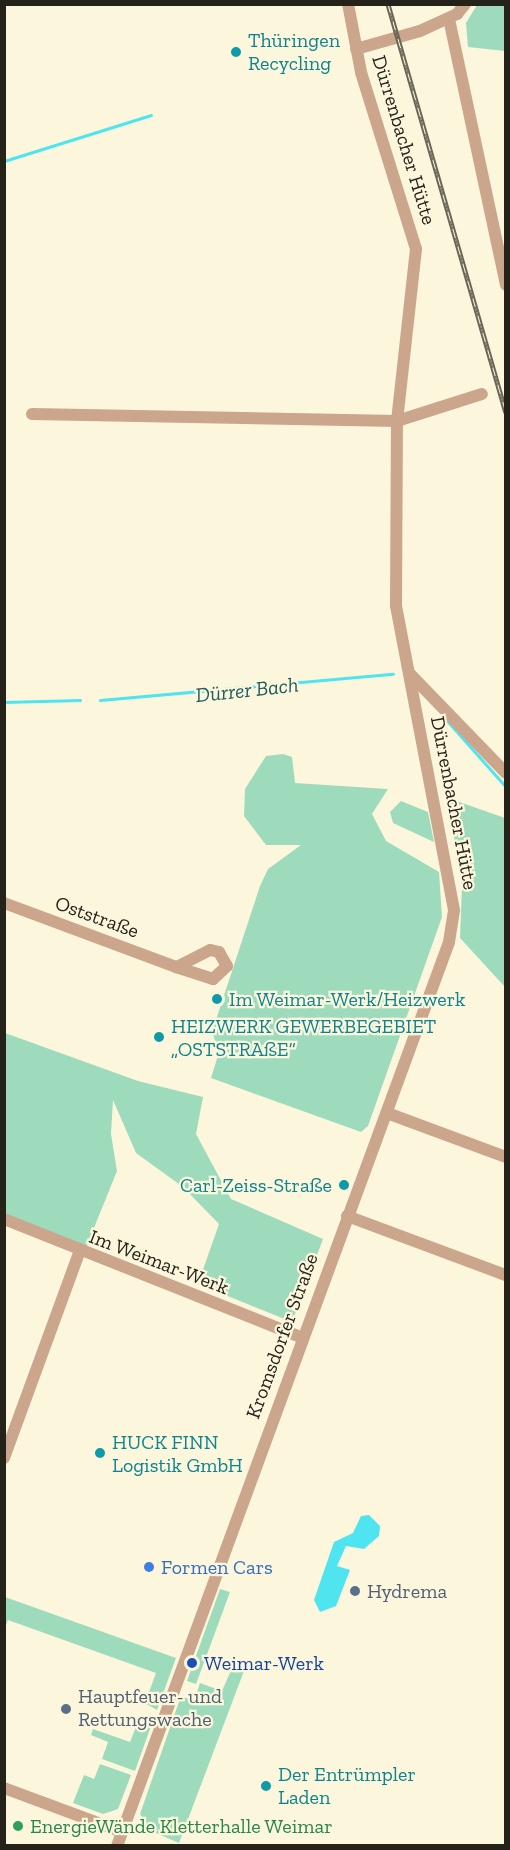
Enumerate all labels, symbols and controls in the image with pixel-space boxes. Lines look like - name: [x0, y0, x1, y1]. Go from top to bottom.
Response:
- place label: Thüringen Recycling: [248, 28, 340, 75]
- marker: Thüringen Recycling: [229, 45, 243, 59]
- street label: Dürrenbacher Hütte: [367, 52, 441, 228]
- water label: Dürrer Bach: [194, 672, 300, 708]
- street label: Dürrenbacher Hütte: [425, 714, 483, 892]
- street label: Oststraße: [52, 891, 142, 943]
- place label: Im Weimar-Werk/Heizwerk: [229, 987, 466, 1011]
- marker: Im Weimar-Werk/Heizwerk: [210, 992, 224, 1006]
- place label: HEIZWERK GEWERBEGEBIET „OSTSTRAßE“: [171, 1014, 436, 1061]
- marker: HEIZWERK GEWERBEGEBIET „OSTSTRAßE“: [152, 1030, 166, 1044]
- place label: Carl-Zeiss-Straße: [180, 1173, 332, 1197]
- marker: Carl-Zeiss-Straße: [337, 1178, 351, 1192]
- street label: Im Weimar-Werk: [86, 1224, 232, 1300]
- street label: Kromsdorfer Straße: [241, 1250, 323, 1422]
- place label: HUCK FINN Logistik GmbH: [112, 1430, 243, 1477]
- marker: HUCK FINN Logistik GmbH: [93, 1446, 107, 1460]
- place label: Formen Cars: [161, 1555, 273, 1579]
- marker: Formen Cars: [142, 1560, 156, 1574]
- place label: Hydrema: [367, 1579, 447, 1603]
- marker: Hydrema: [348, 1584, 362, 1598]
- place label: Weimar-Werk: [204, 1651, 324, 1675]
- marker: Weimar-Werk: [185, 1656, 199, 1670]
- place label: Hauptfeuer- und Rettungswache: [78, 1685, 222, 1732]
- marker: Hauptfeuer- und Rettungswache: [59, 1702, 73, 1716]
- place label: Der Entrümpler Laden: [278, 1762, 416, 1809]
- marker: Der Entrümpler Laden: [259, 1779, 273, 1793]
- place label: EnergieWände Kletterhalle Weimar: [30, 1814, 333, 1838]
- marker: EnergieWände Kletterhalle Weimar: [11, 1819, 25, 1833]

